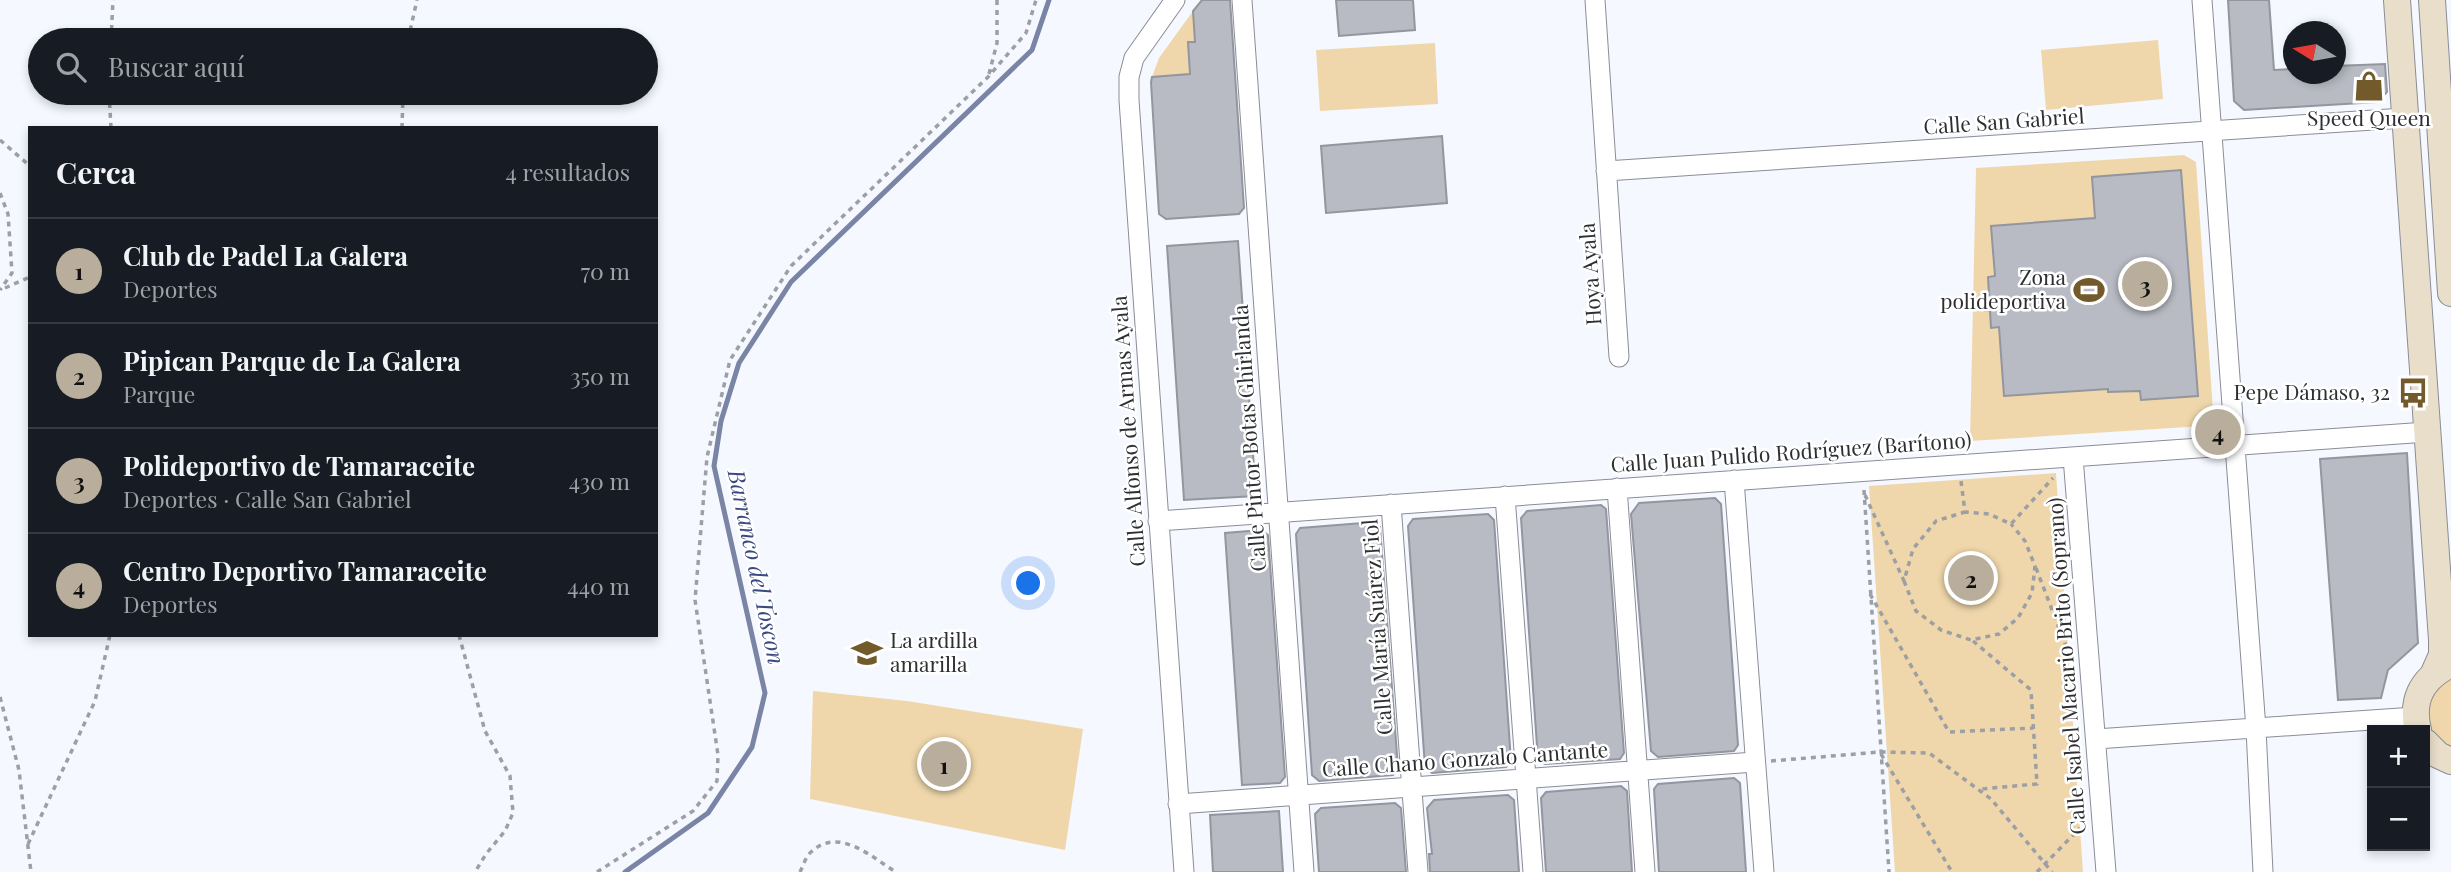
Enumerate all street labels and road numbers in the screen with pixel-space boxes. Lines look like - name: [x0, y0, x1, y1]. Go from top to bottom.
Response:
- street label: Calle San Gabriel: [1922, 100, 2085, 140]
- street label: Hoya Ayala: [1571, 221, 1607, 326]
- street label: Calle Alfonso de Armas Ayala: [1104, 294, 1150, 567]
- street label: Calle Pintor Botas Ghirlanda: [1225, 303, 1271, 573]
- street label: Calle Juan Pulido Rodríguez (Barítono): [1610, 424, 1972, 478]
- street label: Calle Isabel Macario Brito (Soprano): [2039, 497, 2091, 836]
- street label: Calle María Suárez Fiol: [1354, 518, 1398, 736]
- street label: Calle Chano Gonzalo Cantante: [1321, 734, 1609, 782]

